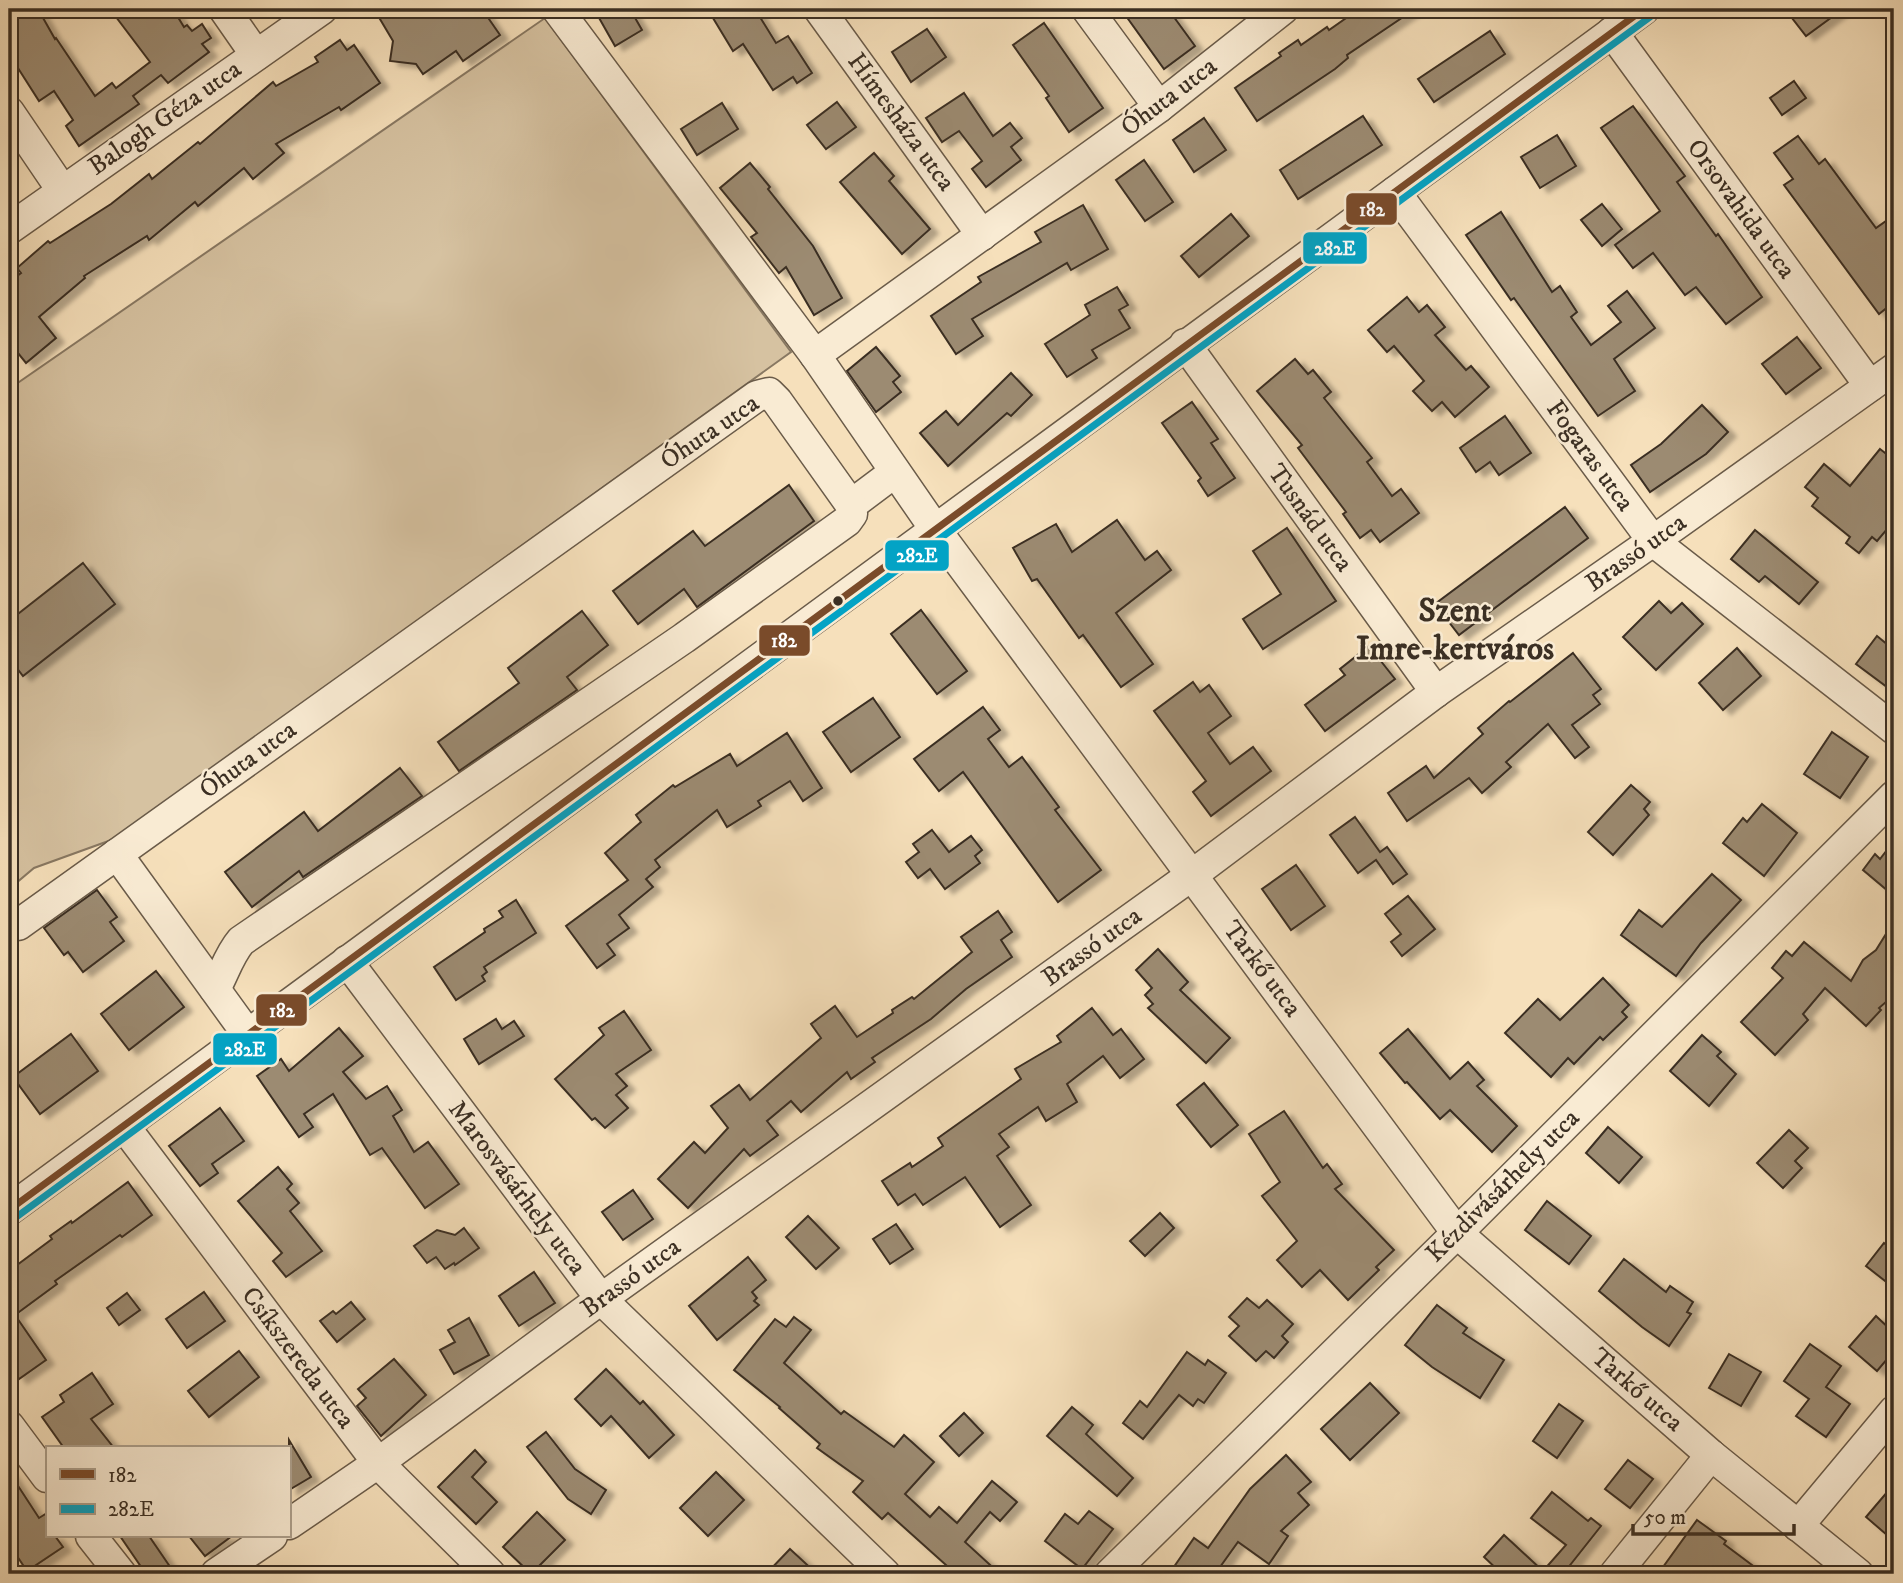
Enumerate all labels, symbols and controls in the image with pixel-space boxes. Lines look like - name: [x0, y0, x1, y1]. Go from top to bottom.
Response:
- street label: Hímesháza utca: [840, 46, 962, 198]
- street label: Óhuta utca: [1114, 49, 1224, 144]
- street label: Balogh Géza utca: [82, 53, 248, 183]
- street label: Orsovahida utca: [1679, 133, 1803, 285]
- line badge: 182: [1345, 192, 1398, 226]
- text: 182: [1359, 199, 1386, 222]
- line badge: 282E: [1302, 231, 1368, 265]
- text: 282E: [1314, 238, 1356, 261]
- street label: Óhuta utca: [654, 386, 766, 477]
- street label: Fogaras utca: [1539, 394, 1641, 518]
- street label: Tusnád utca: [1260, 458, 1360, 578]
- street label: Brassó utca: [1579, 506, 1693, 600]
- line badge: 282E: [884, 539, 950, 572]
- text: 282E: [896, 545, 938, 568]
- district label: Szent Imre-kertváros: [1356, 591, 1554, 670]
- unlabelled marker: [831, 594, 845, 608]
- line badge: 182: [758, 624, 811, 657]
- text: 182: [771, 630, 798, 653]
- street label: Óhuta utca: [192, 713, 303, 806]
- street label: Brassó utca: [1035, 900, 1149, 994]
- street label: Tarkő utca: [1215, 914, 1309, 1024]
- line badge: 182: [255, 993, 308, 1027]
- text: 182: [269, 1000, 296, 1023]
- line badge: 282E: [212, 1032, 278, 1066]
- text: 282E: [224, 1039, 266, 1062]
- street label: Marosvásárhely utca: [441, 1094, 593, 1282]
- street label: Kézdivásárhely utca: [1419, 1102, 1587, 1270]
- street label: Brassó utca: [574, 1231, 688, 1325]
- street label: Csíkszereda utca: [234, 1280, 362, 1436]
- street label: Tarkő utca: [1584, 1341, 1690, 1439]
- legend: [46, 1446, 290, 1538]
- text: 182: [108, 1463, 137, 1489]
- scale bar: [1633, 1492, 1794, 1536]
- text: 282E: [108, 1497, 154, 1523]
- text: 50 m: [1644, 1505, 1686, 1531]

